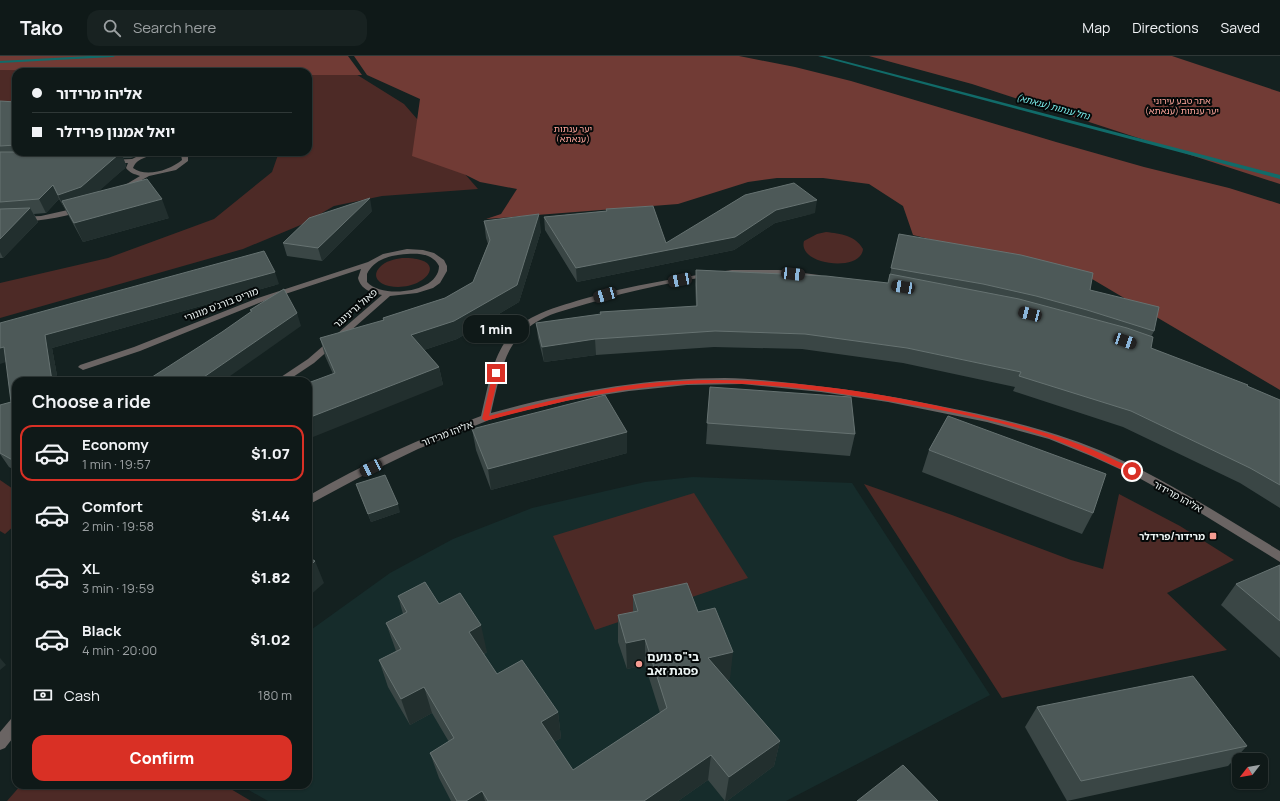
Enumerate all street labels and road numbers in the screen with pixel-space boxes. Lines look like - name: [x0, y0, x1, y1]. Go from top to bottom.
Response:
- street label: מוריס בורג'ס מונורי: [182, 283, 261, 325]
- street label: פאול גרינינגר: [330, 285, 380, 331]
- street label: אליהו מרידור: [419, 417, 475, 449]
- street label: אליהו מרידור: [1151, 477, 1205, 515]

